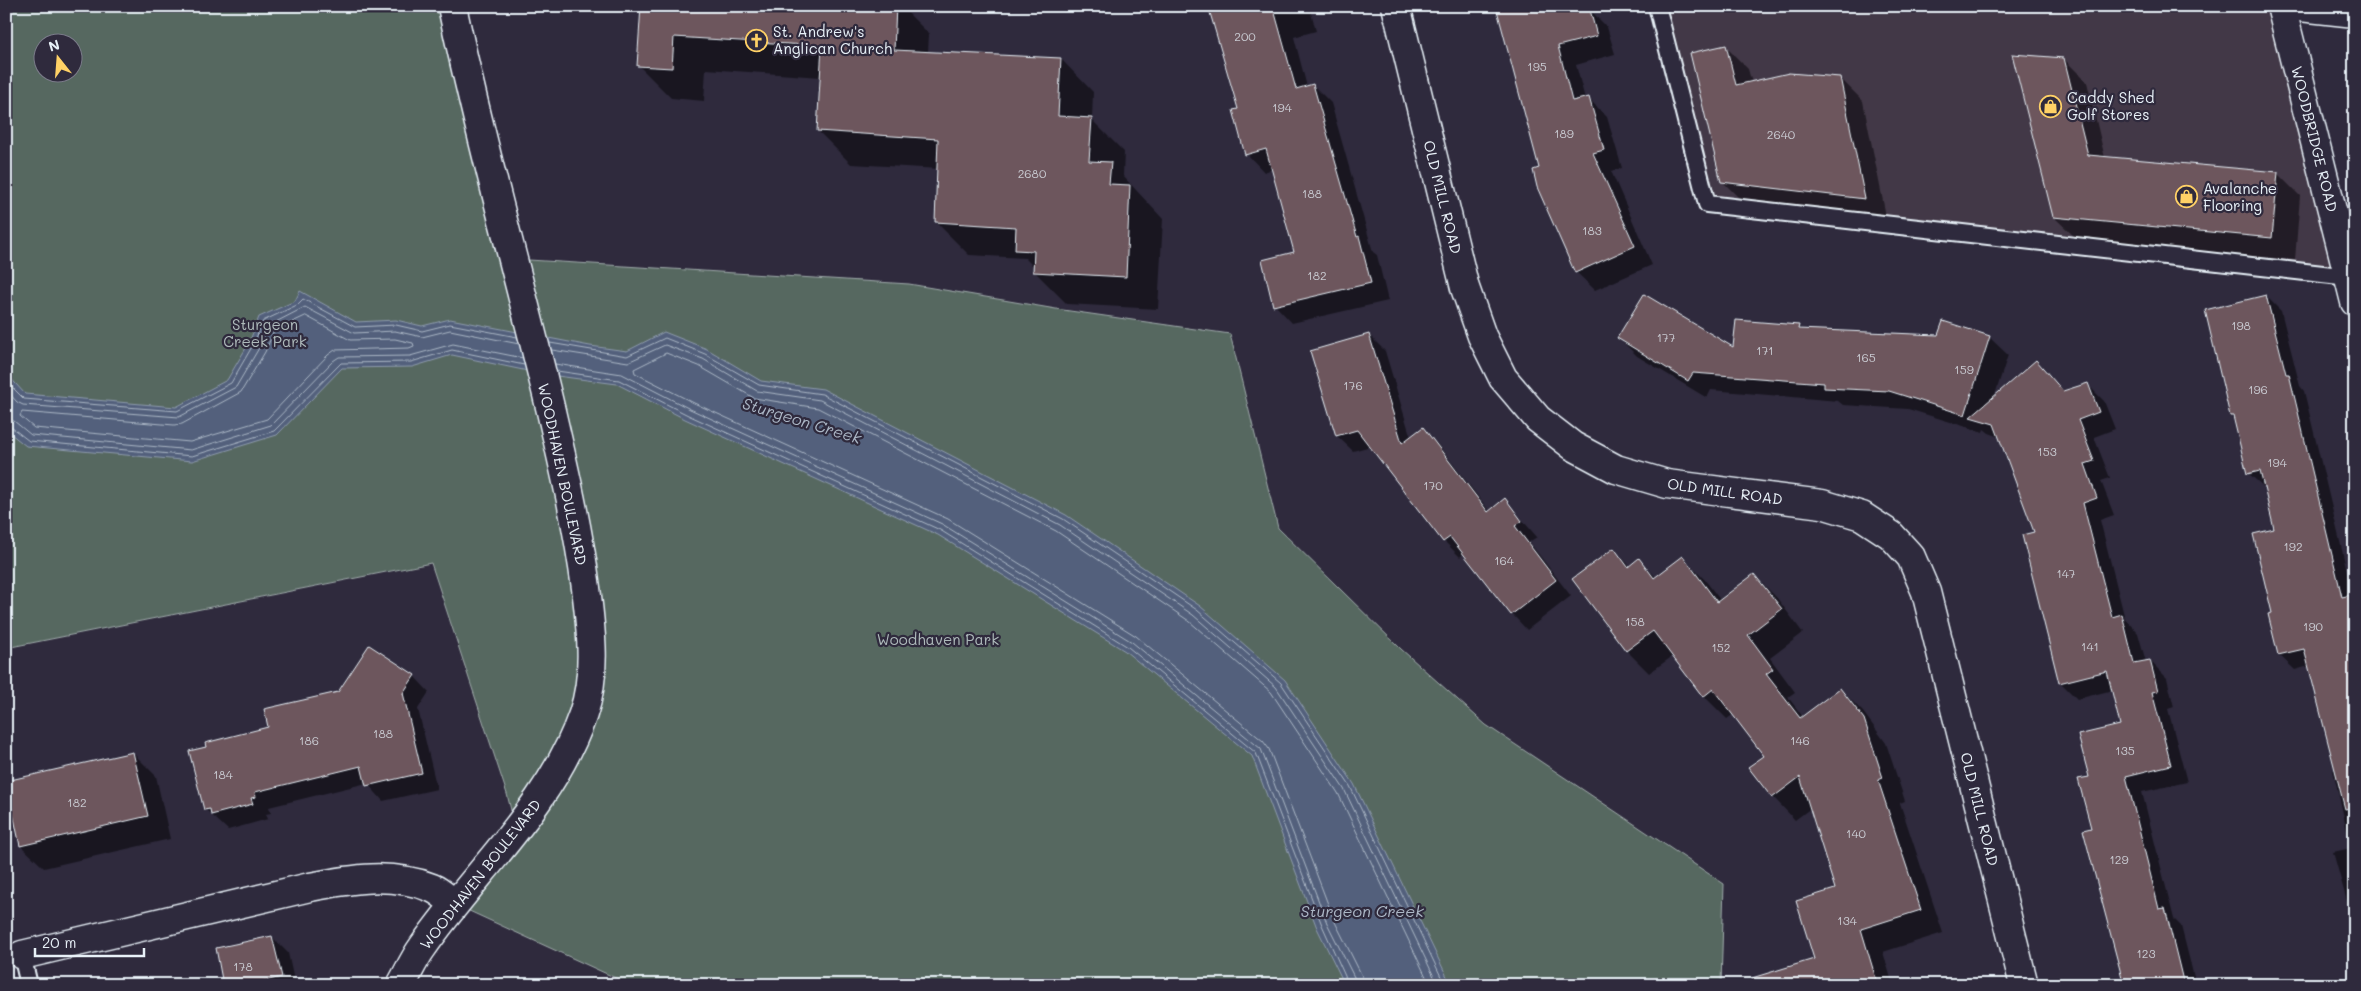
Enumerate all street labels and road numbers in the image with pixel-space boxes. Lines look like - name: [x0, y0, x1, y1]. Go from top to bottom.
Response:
- street label: WOODBRIDGE ROAD: [2287, 64, 2343, 214]
- street label: OLD MILL ROAD: [1419, 138, 1467, 256]
- street label: WOODHAVEN BOULEVARD: [534, 381, 592, 567]
- street label: OLD MILL ROAD: [1666, 473, 1784, 509]
- street label: OLD MILL ROAD: [1956, 750, 2004, 868]
- street label: WOODHAVEN BOULEVARD: [415, 795, 545, 953]

